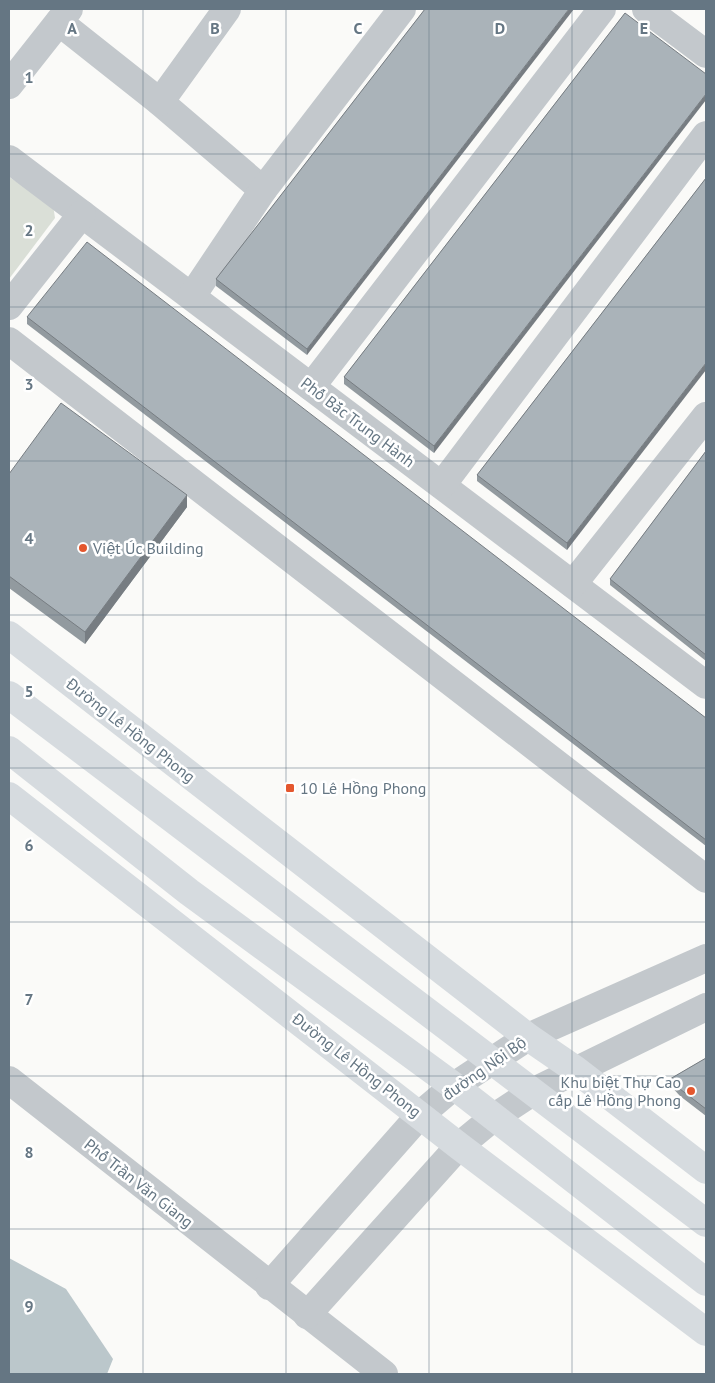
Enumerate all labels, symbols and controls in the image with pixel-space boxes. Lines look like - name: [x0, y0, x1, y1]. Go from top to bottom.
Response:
- text: A: [67, 18, 77, 38]
- text: B: [210, 18, 220, 38]
- text: C: [354, 18, 363, 38]
- text: D: [495, 18, 505, 38]
- text: E: [640, 18, 648, 38]
- text: 1: [24, 67, 34, 87]
- text: 2: [24, 220, 34, 240]
- street label: Phố Bắc Trung Hành: [297, 373, 419, 471]
- text: 3: [24, 374, 34, 394]
- text: 4: [24, 528, 34, 548]
- place label: Việt Úc Building: [92, 538, 204, 558]
- marker: Việt Úc Building: [77, 542, 89, 554]
- street label: Đường Lê Hồng Phong: [62, 673, 199, 787]
- text: 5: [24, 681, 34, 701]
- place label: 10 Lê Hồng Phong: [300, 778, 426, 798]
- marker: 10 Lê Hồng Phong: [284, 782, 296, 794]
- text: 6: [24, 835, 34, 855]
- text: 7: [24, 989, 34, 1009]
- street label: Đường Lê Hồng Phong: [288, 1008, 425, 1122]
- street label: đường Nội Bộ: [438, 1032, 530, 1104]
- place label: Khu biệt Thự Cao cấp Lê Hồng Phong: [548, 1072, 681, 1110]
- marker: Khu biệt Thự Cao cấp Lê Hồng Phong: [685, 1085, 697, 1097]
- street label: Phố Trần Văn Giang: [81, 1134, 197, 1232]
- text: 8: [24, 1142, 34, 1162]
- text: 9: [24, 1296, 34, 1316]

